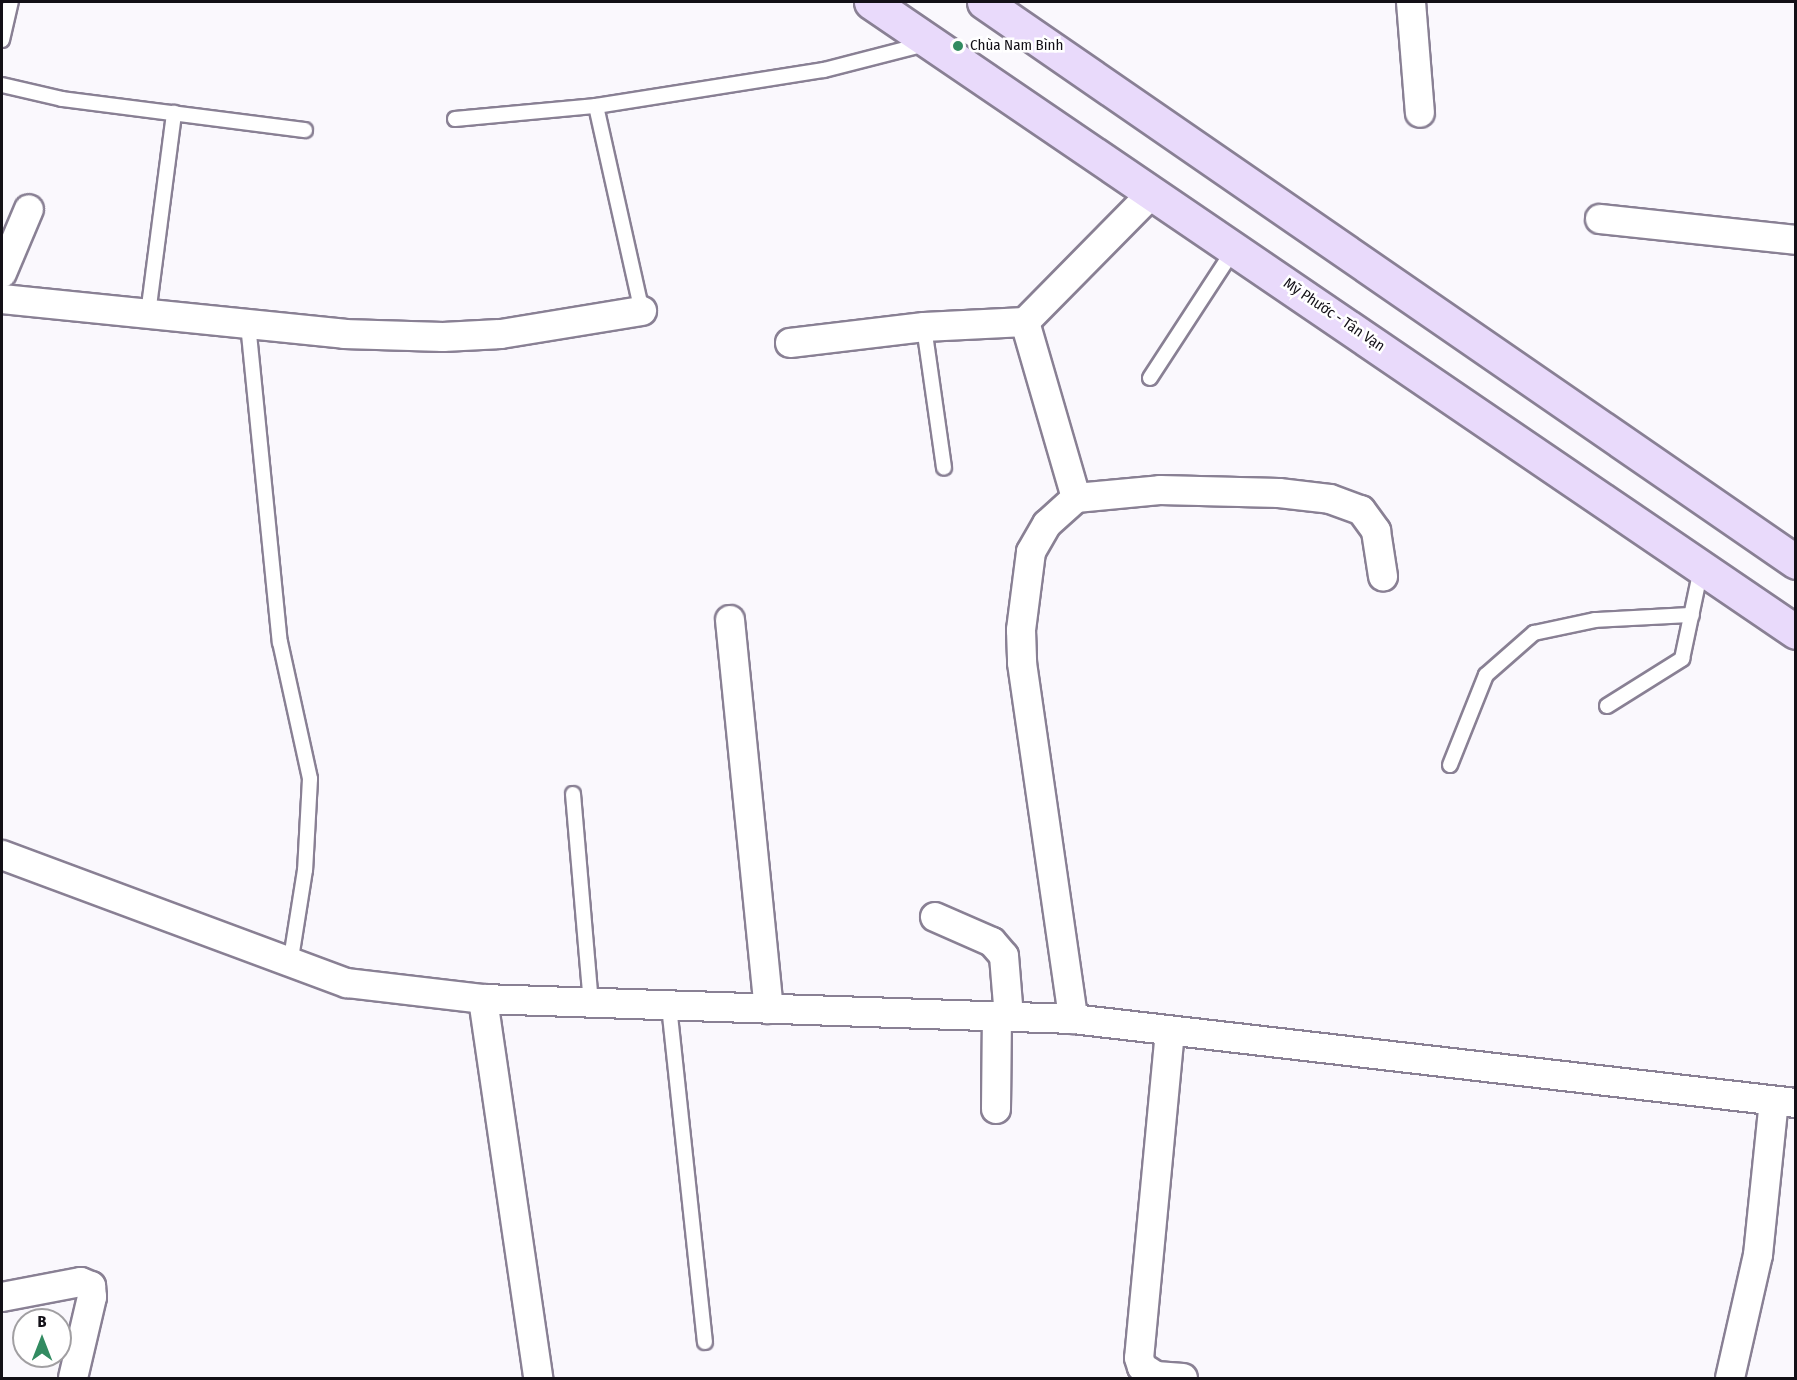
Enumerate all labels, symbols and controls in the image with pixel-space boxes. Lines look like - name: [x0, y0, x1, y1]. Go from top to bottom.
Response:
- place label: Chùa Nam Bình: [970, 37, 1063, 55]
- marker: Chùa Nam Bình: [951, 39, 965, 53]
- street label: Mỹ Phước - Tân Vạn: [1280, 274, 1388, 356]
- north arrow: [12, 1308, 72, 1368]
- text: B: [38, 1312, 46, 1331]

